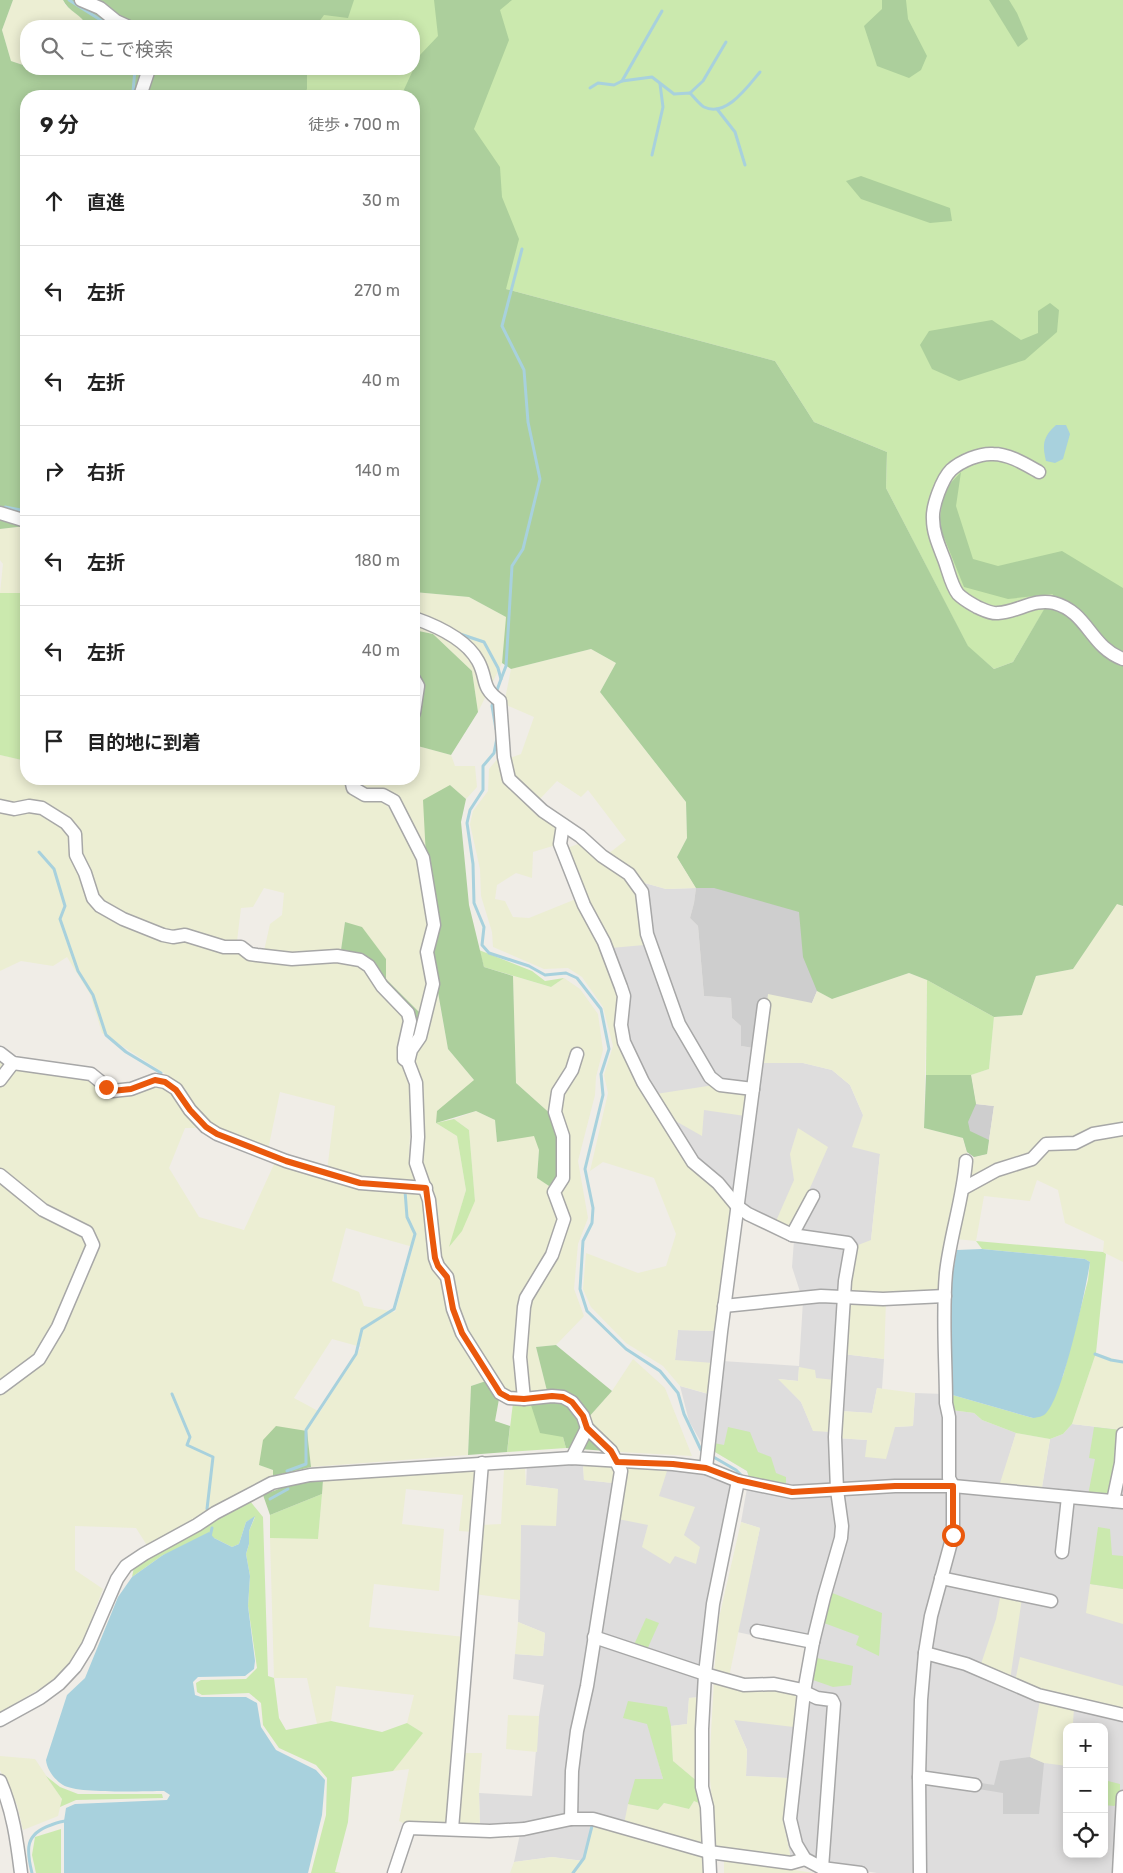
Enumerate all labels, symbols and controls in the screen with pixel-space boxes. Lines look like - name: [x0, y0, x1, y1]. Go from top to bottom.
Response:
- search box: [20, 20, 420, 75]
- icon: search: [38, 34, 66, 62]
- text: ここで検索: [78, 38, 173, 61]
- text: 9 分: [40, 112, 79, 137]
- text: 徒歩 · 700 m: [308, 115, 400, 134]
- icon: ahead: [40, 187, 68, 215]
- text: 直進: [87, 191, 125, 214]
- text: 30 m: [362, 191, 400, 210]
- icon: left: [40, 277, 68, 305]
- text: 左折: [87, 281, 125, 304]
- text: 270 m: [354, 281, 400, 300]
- icon: left: [40, 367, 68, 395]
- text: 左折: [87, 371, 125, 394]
- text: 40 m: [362, 371, 400, 390]
- icon: right: [40, 457, 68, 485]
- text: 右折: [87, 461, 125, 484]
- text: 140 m: [355, 461, 400, 480]
- icon: left: [40, 547, 68, 575]
- text: 左折: [87, 551, 125, 574]
- text: 180 m: [355, 551, 400, 570]
- icon: left: [40, 637, 68, 665]
- text: 左折: [87, 641, 125, 664]
- text: 40 m: [362, 641, 400, 660]
- icon: arrive: [40, 727, 68, 755]
- text: 目的地に到着: [87, 731, 201, 754]
- route end: [95, 1076, 118, 1099]
- route start: [942, 1524, 965, 1547]
- map controls: [1063, 1723, 1108, 1858]
- button: +: [1063, 1723, 1108, 1768]
- button: −: [1063, 1768, 1108, 1813]
- button: locate: [1063, 1813, 1108, 1858]

